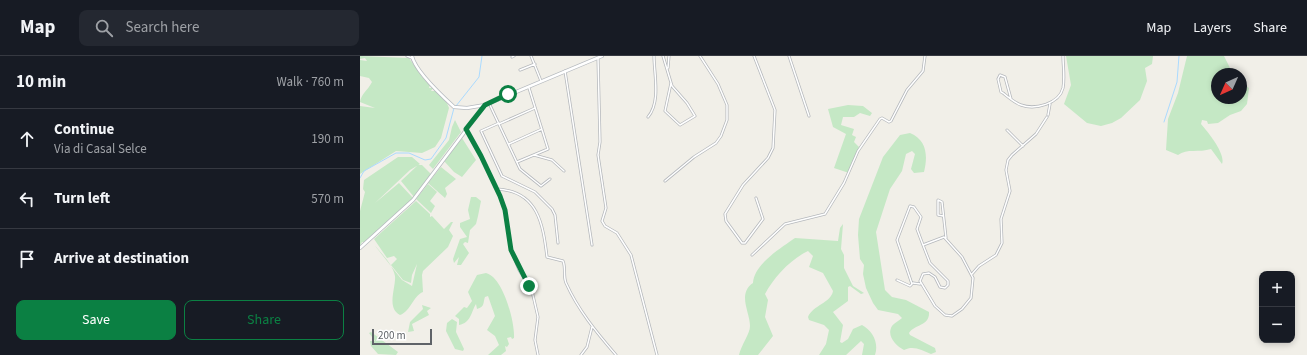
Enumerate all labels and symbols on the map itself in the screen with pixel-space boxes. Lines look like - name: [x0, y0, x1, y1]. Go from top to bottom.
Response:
- north arrow: [1211, 68, 1247, 104]
- route start: [499, 85, 517, 103]
- route end: [520, 277, 538, 295]
- scale bar: [372, 327, 432, 346]

